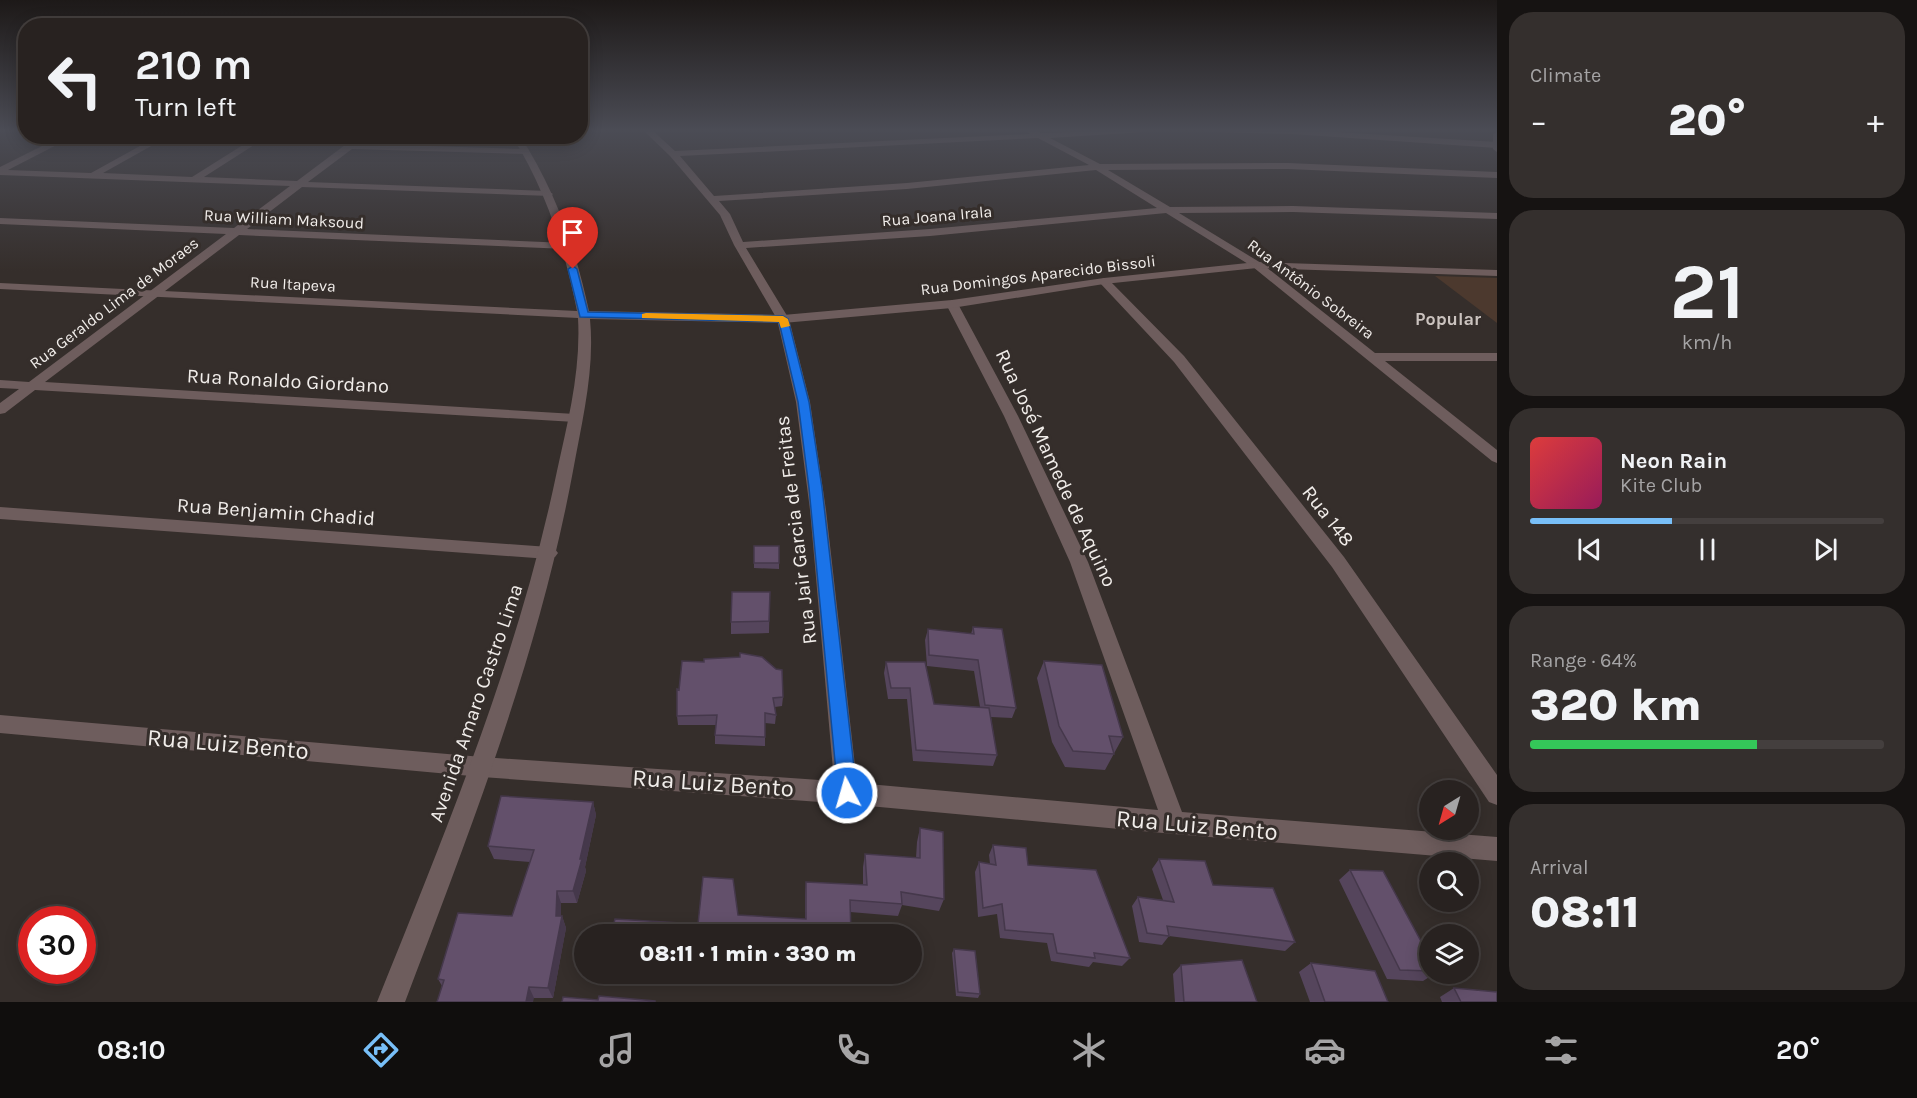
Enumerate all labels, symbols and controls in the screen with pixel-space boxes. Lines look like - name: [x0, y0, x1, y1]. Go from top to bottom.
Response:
- text: 210 m: [135, 40, 252, 90]
- icon: left: [36, 42, 114, 120]
- text: Climate: [1530, 64, 1601, 87]
- text: Turn left: [135, 91, 236, 123]
- text: 20°: [1668, 94, 1746, 146]
- text: −: [1530, 102, 1547, 140]
- text: +: [1867, 102, 1884, 140]
- street label: Rua Joana Irala: [881, 202, 993, 230]
- street label: Rua William Maksoud: [204, 205, 364, 233]
- pin: [547, 207, 598, 269]
- icon: arrive: [556, 216, 589, 249]
- street label: Rua Geraldo Lima de Moraes: [26, 233, 202, 373]
- street label: Rua Antônio Sobreira: [1244, 235, 1378, 343]
- text: 21: [1670, 246, 1745, 338]
- street label: Rua Domingos Aparecido Bissoli: [919, 251, 1157, 299]
- street label: Rua Itapeva: [250, 272, 336, 296]
- district label: Popular: [1415, 308, 1481, 330]
- text: km/h: [1682, 331, 1732, 354]
- street label: Rua José Mamede de Aquino: [991, 346, 1121, 590]
- street label: Rua Ronaldo Giordano: [186, 364, 390, 398]
- street label: Rua Jair Garcia de Freitas: [771, 414, 821, 646]
- text: Neon Rain: [1620, 448, 1727, 474]
- text: Kite Club: [1620, 474, 1702, 497]
- street label: Rua 148: [1297, 481, 1359, 551]
- street label: Rua Benjamin Chadid: [176, 494, 376, 530]
- icon: previous: [1573, 533, 1606, 566]
- icon: pause: [1691, 533, 1724, 566]
- icon: next: [1809, 533, 1842, 566]
- street label: Avenida Amaro Castro Lima: [424, 581, 528, 825]
- text: Range · 64%: [1530, 649, 1637, 672]
- text: 320 km: [1530, 679, 1702, 731]
- street label: Rua Luiz Bento: [146, 723, 310, 765]
- position arrow: [815, 761, 879, 825]
- street label: Rua Luiz Bento: [631, 763, 795, 803]
- north arrow: [1419, 780, 1479, 840]
- map controls: [1419, 780, 1479, 984]
- street label: Rua Luiz Bento: [1115, 804, 1279, 846]
- button: search: [1419, 852, 1479, 912]
- text: Arrival: [1530, 856, 1589, 879]
- text: 08:11: [1530, 886, 1639, 938]
- speed limit sign: 30: [18, 906, 96, 984]
- button: layers: [1419, 924, 1479, 984]
- text: 08:11 · 1 min · 330 m: [640, 941, 856, 967]
- icon: directions: [360, 1029, 402, 1071]
- icon: music: [596, 1029, 638, 1071]
- icon: phone: [832, 1029, 874, 1071]
- icon: climate: [1068, 1029, 1110, 1071]
- icon: car: [1304, 1029, 1346, 1071]
- icon: filters: [1540, 1029, 1582, 1071]
- text: 08:10: [97, 1034, 166, 1066]
- text: 20°: [1776, 1034, 1820, 1066]

